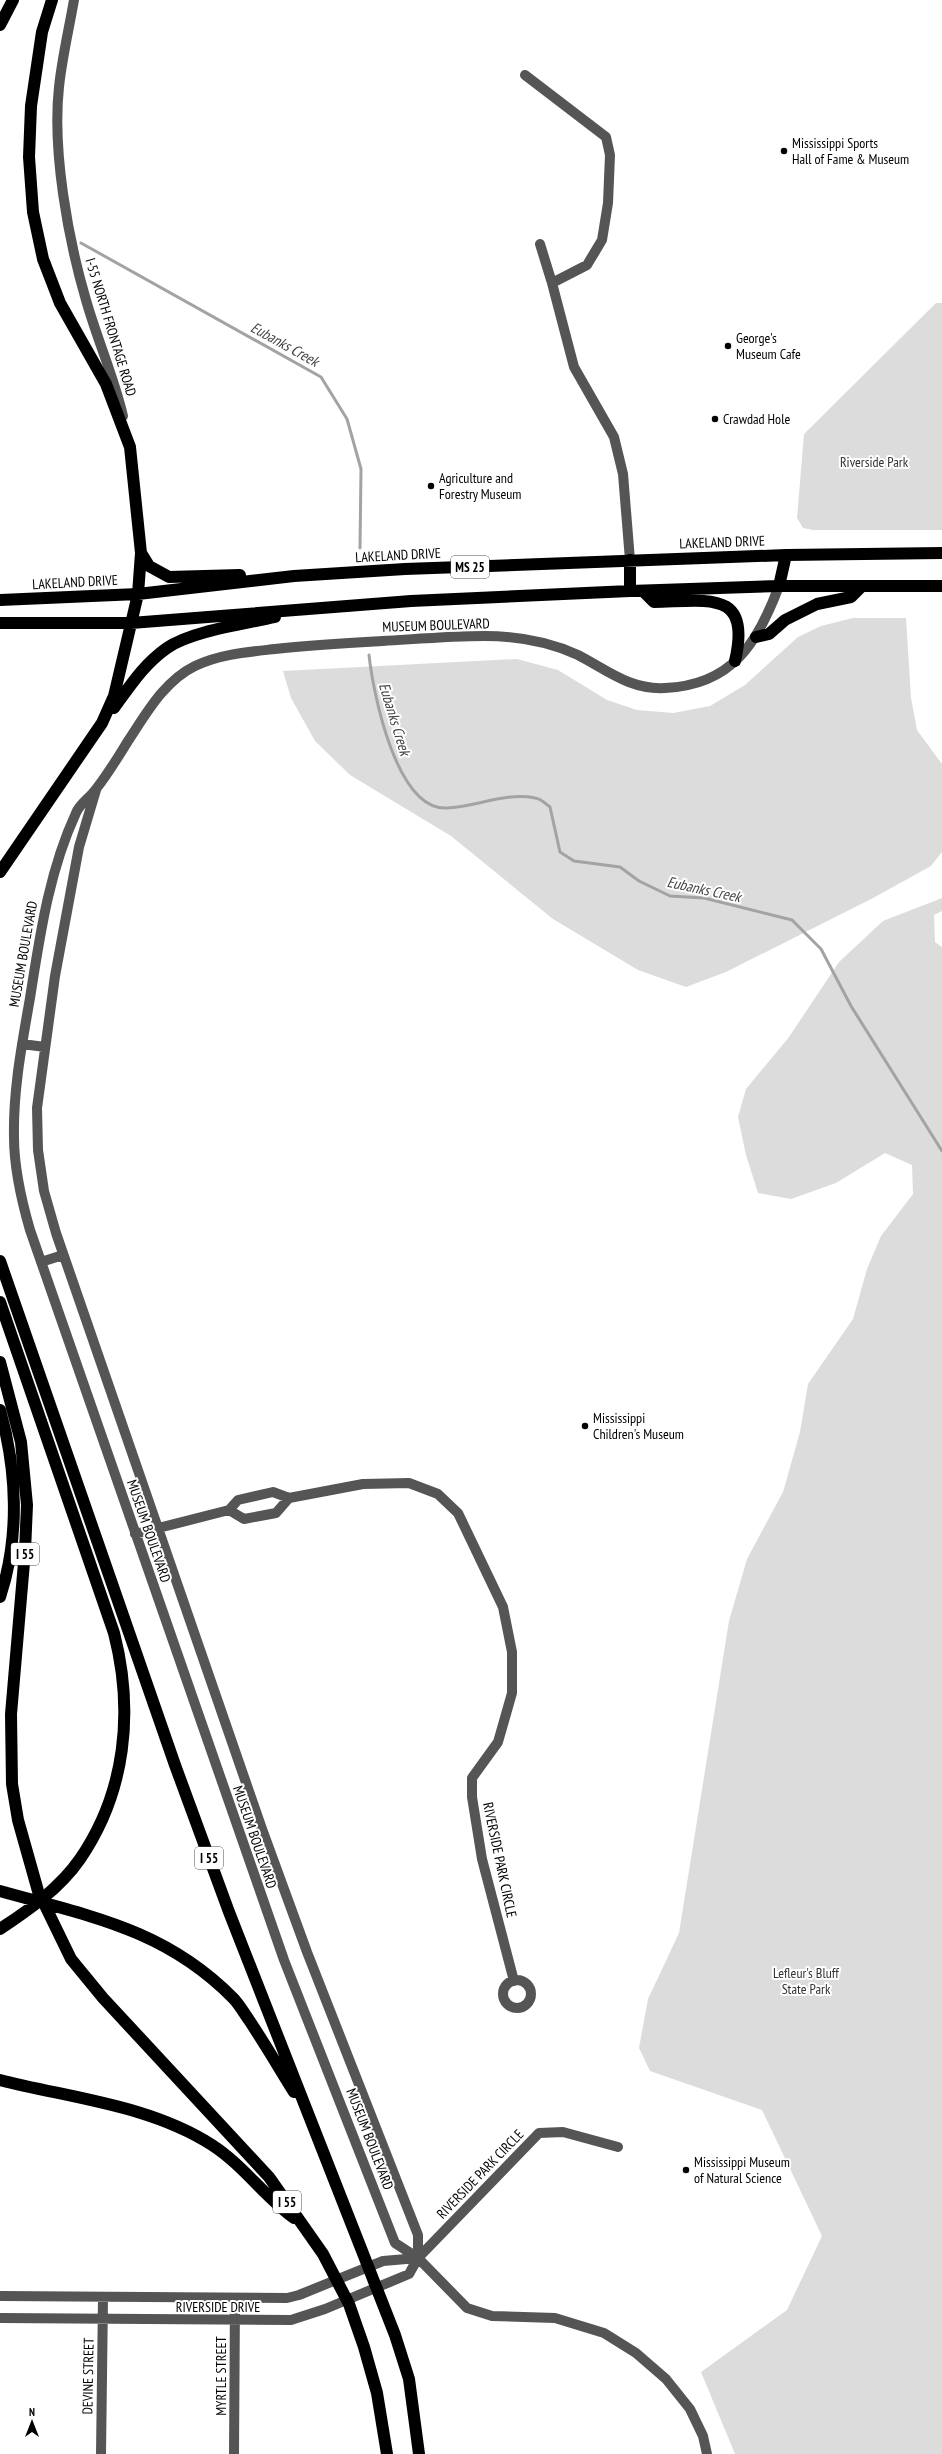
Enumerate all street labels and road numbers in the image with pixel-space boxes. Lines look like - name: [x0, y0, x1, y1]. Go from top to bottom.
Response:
- street label: I-55 NORTH FRONTAGE ROAD: [81, 256, 141, 398]
- street label: LAKELAND DRIVE: [679, 532, 765, 552]
- street label: LAKELAND DRIVE: [355, 544, 441, 566]
- road number: MS 25: [451, 556, 489, 578]
- street label: LAKELAND DRIVE: [32, 571, 118, 593]
- street label: MUSEUM BOULEVARD: [382, 614, 490, 636]
- street label: MUSEUM BOULEVARD: [5, 900, 41, 1008]
- street label: MUSEUM BOULEVARD: [123, 1477, 175, 1585]
- road number: I 55: [11, 1543, 39, 1565]
- street label: MUSEUM BOULEVARD: [229, 1783, 281, 1891]
- street label: RIVERSIDE PARK CIRCLE: [479, 1801, 521, 1919]
- road number: I 55: [195, 1847, 223, 1869]
- street label: MUSEUM BOULEVARD: [342, 2086, 398, 2192]
- street label: RIVERSIDE PARK CIRCLE: [433, 2126, 527, 2222]
- road number: I 55: [273, 2191, 301, 2213]
- street label: RIVERSIDE DRIVE: [176, 2298, 260, 2316]
- street label: MYRTLE STREET: [212, 2335, 230, 2416]
- street label: DEVINE STREET: [78, 2337, 98, 2415]

